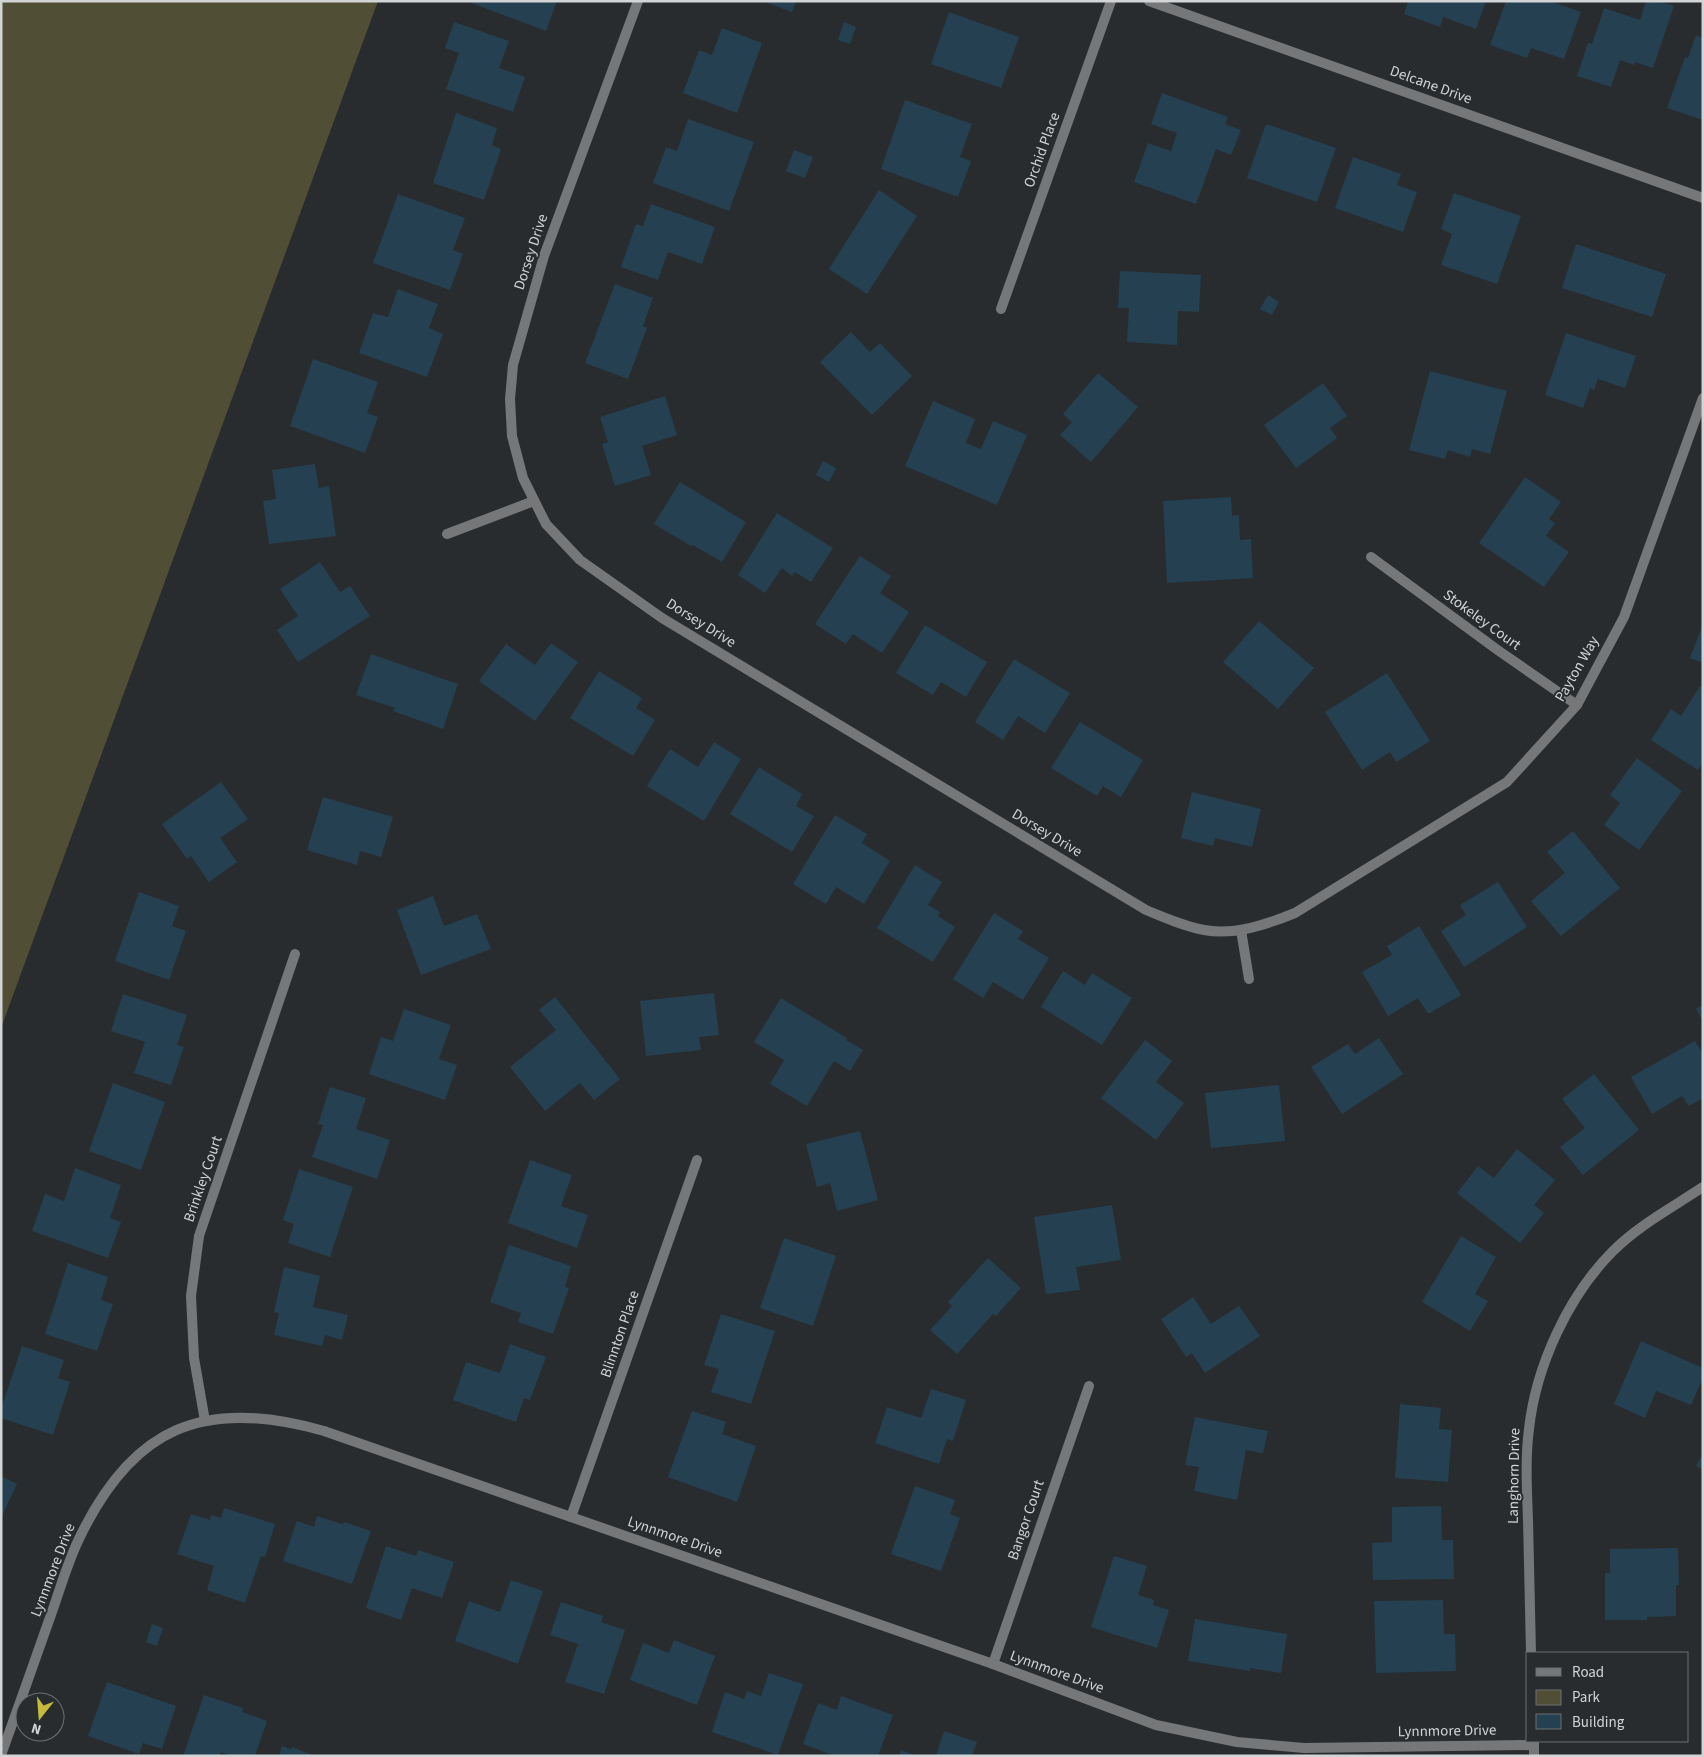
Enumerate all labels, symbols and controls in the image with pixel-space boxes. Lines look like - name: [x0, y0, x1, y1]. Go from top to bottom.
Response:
- street label: Delcane Drive: [1387, 60, 1475, 110]
- street label: Orchid Place: [1019, 109, 1065, 191]
- street label: Dorsey Drive: [509, 211, 553, 293]
- street label: Stokeley Court: [1439, 585, 1525, 655]
- street label: Dorsey Drive: [662, 593, 740, 653]
- street label: Payton Way: [1550, 632, 1604, 706]
- street label: Dorsey Drive: [1008, 804, 1086, 862]
- street label: Brinkley Court: [178, 1133, 228, 1225]
- street label: Blinnton Place: [595, 1288, 645, 1380]
- street label: Langhorn Drive: [1503, 1428, 1525, 1524]
- street label: Bangor Court: [1002, 1477, 1050, 1563]
- street label: Lynnmore Drive: [625, 1511, 725, 1563]
- street label: Lynnmore Drive: [26, 1520, 80, 1620]
- street label: Lynnmore Drive: [1007, 1645, 1107, 1699]
- legend: [1526, 1652, 1689, 1742]
- text: Road: [1572, 1662, 1604, 1683]
- text: Park: [1572, 1687, 1601, 1708]
- north arrow: [15, 1692, 65, 1742]
- text: Building: [1572, 1712, 1625, 1733]
- text: N: [29, 1718, 44, 1739]
- street label: Lynnmore Drive: [1397, 1720, 1497, 1742]

